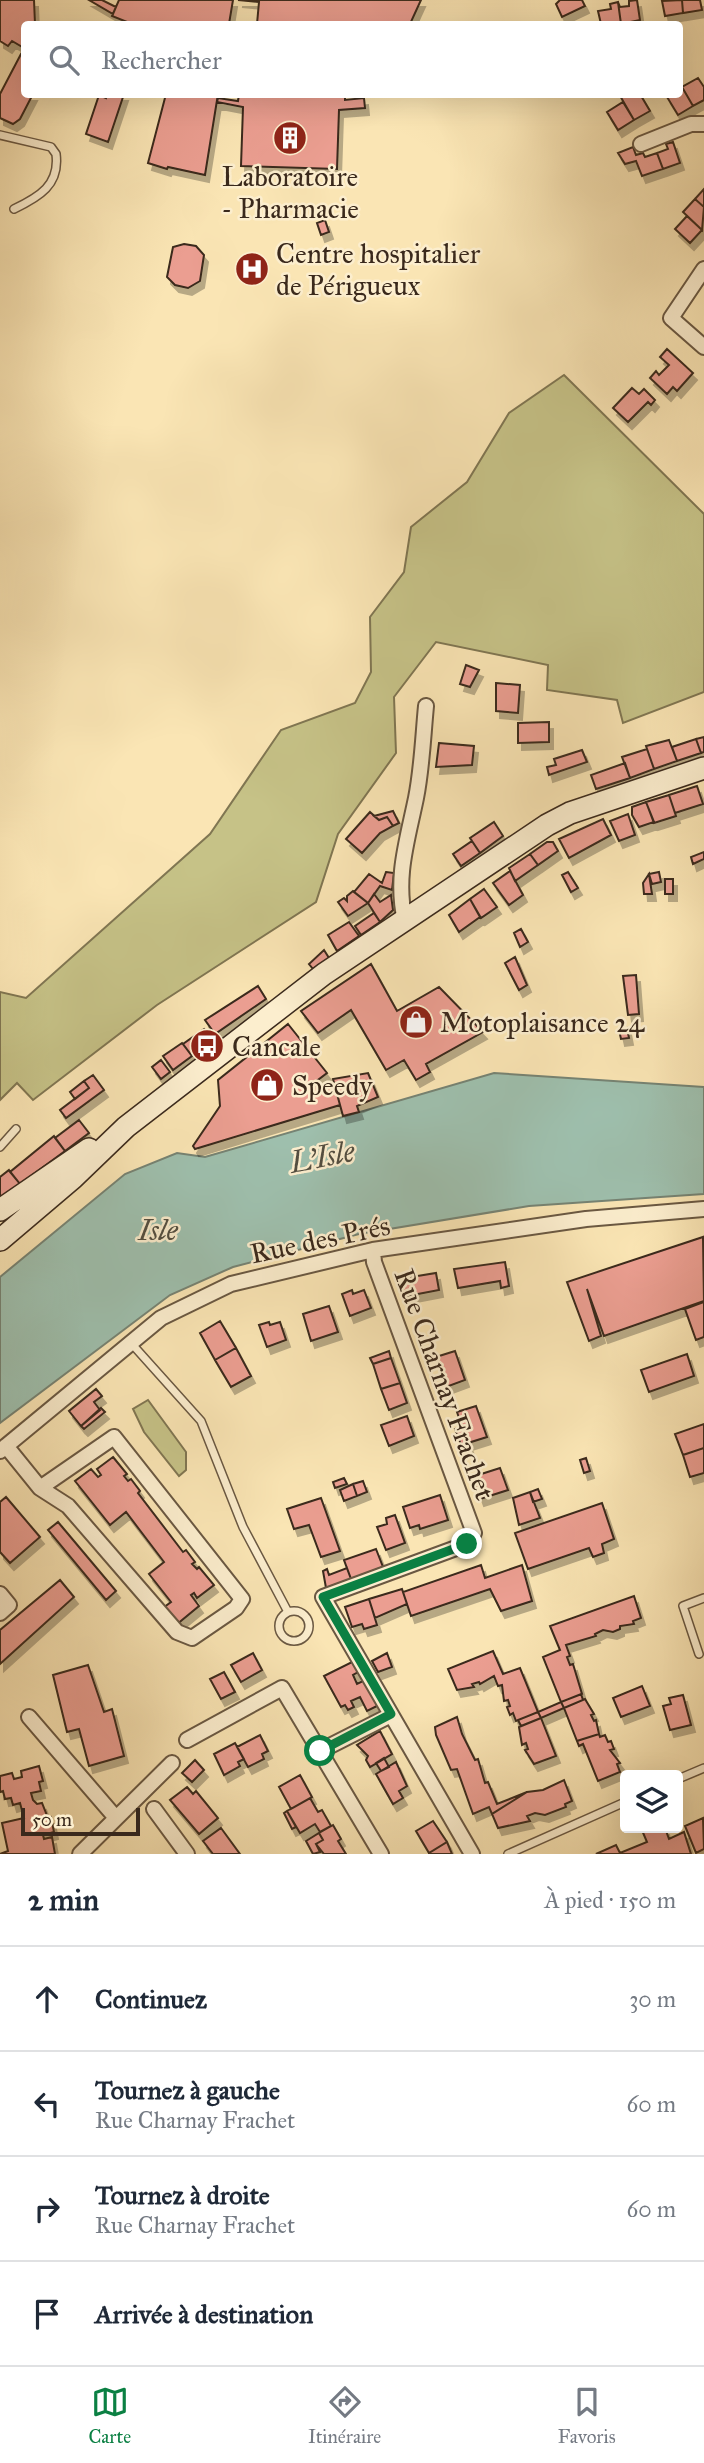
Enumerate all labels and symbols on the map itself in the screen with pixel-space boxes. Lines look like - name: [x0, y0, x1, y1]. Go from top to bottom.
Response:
- building icon: Laboratoire - Pharmacie: [271, 119, 309, 157]
- place label: Laboratoire - Pharmacie: [221, 159, 359, 226]
- place label: Centre hospitalier de Périgueux: [276, 236, 481, 303]
- hospital icon: Centre hospitalier de Périgueux: [233, 250, 271, 288]
- shop icon: Motoplaisance 24: [397, 1003, 435, 1041]
- place label: Motoplaisance 24: [440, 1005, 646, 1040]
- bus stop icon: Cancale: [188, 1027, 226, 1065]
- place label: Cancale: [232, 1029, 321, 1064]
- shop icon: Speedy: [248, 1066, 286, 1104]
- place label: Speedy: [292, 1068, 373, 1103]
- water label: L'Isle: [285, 1133, 358, 1181]
- street label: Rue des Prés: [247, 1208, 393, 1271]
- water label: Isle: [137, 1212, 179, 1248]
- street label: Rue Charnay Frachet: [386, 1264, 503, 1505]
- route end: [451, 1528, 482, 1559]
- route start: [304, 1735, 335, 1766]
- scale bar: [21, 1805, 140, 1837]

